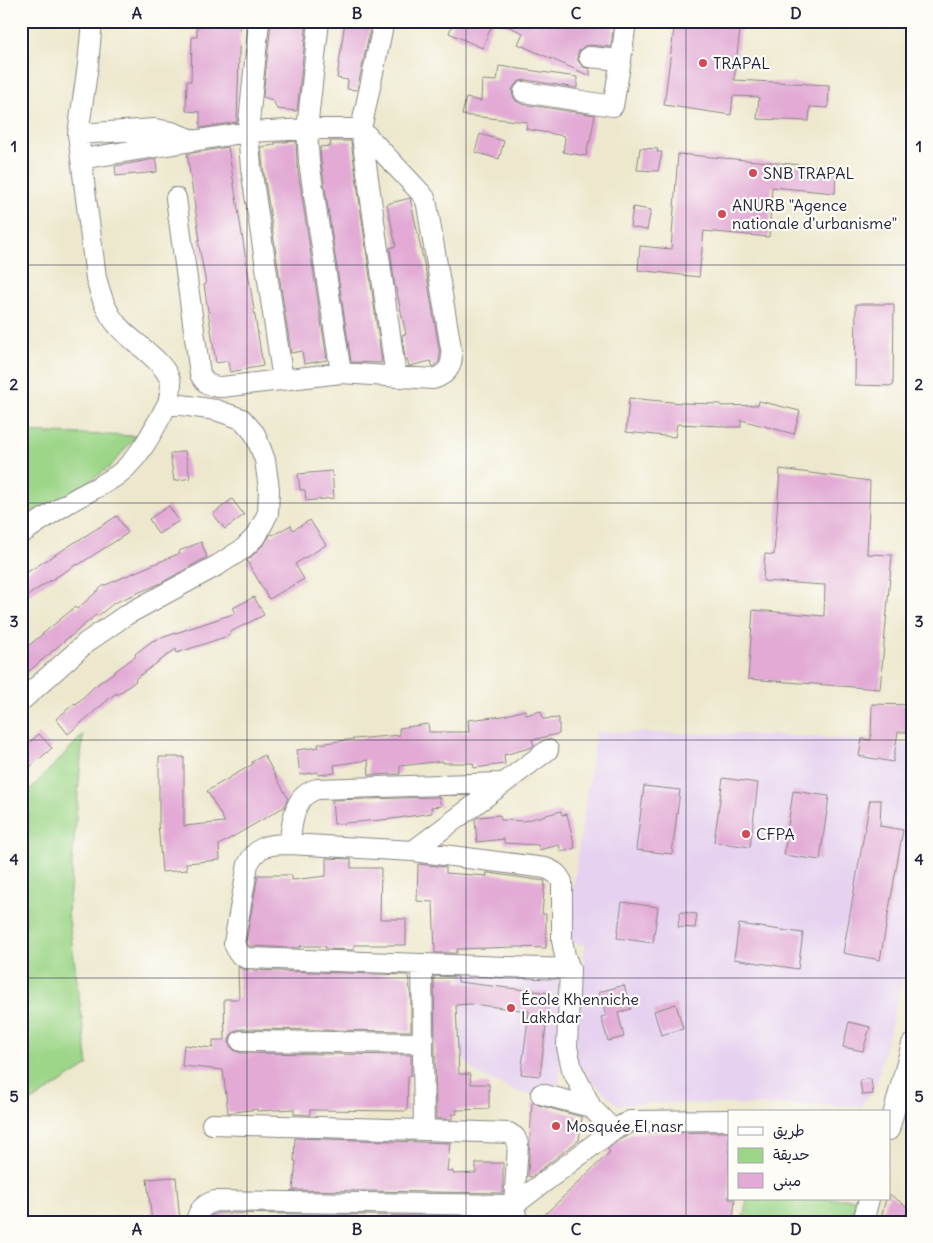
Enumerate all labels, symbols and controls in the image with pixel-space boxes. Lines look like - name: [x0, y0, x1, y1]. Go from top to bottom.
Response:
- text: A: [132, 3, 142, 23]
- text: B: [352, 3, 363, 23]
- text: C: [571, 3, 582, 23]
- text: D: [790, 3, 802, 23]
- place label: TRAPAL: [713, 53, 770, 73]
- marker: TRAPAL: [697, 57, 709, 69]
- text: 1: [11, 136, 17, 156]
- text: 1: [916, 136, 922, 156]
- place label: SNB TRAPAL: [763, 163, 854, 183]
- marker: SNB TRAPAL: [747, 167, 759, 179]
- place label: ANURB "Agence nationale d'urbanisme": [732, 195, 897, 233]
- marker: ANURB "Agence nationale d'urbanisme": [716, 208, 728, 220]
- text: 2: [10, 374, 19, 394]
- text: 2: [915, 374, 924, 394]
- text: 3: [9, 611, 19, 631]
- text: 3: [914, 611, 924, 631]
- place label: CFPA: [756, 824, 795, 844]
- marker: CFPA: [740, 828, 752, 840]
- text: 4: [9, 849, 19, 869]
- text: 4: [914, 849, 924, 869]
- place label: École Khenniche Lakhdar: [521, 989, 639, 1027]
- marker: École Khenniche Lakhdar: [505, 1002, 517, 1014]
- text: 5: [9, 1086, 19, 1106]
- text: 5: [914, 1086, 924, 1106]
- legend: [728, 1110, 890, 1200]
- place label: Mosquée El nasr: [566, 1116, 684, 1136]
- marker: Mosquée El nasr: [550, 1120, 562, 1132]
- text: طريق: [773, 1121, 805, 1140]
- text: حديقة: [773, 1145, 810, 1164]
- text: مبنى: [773, 1171, 801, 1191]
- text: A: [132, 1219, 142, 1239]
- text: B: [352, 1219, 363, 1239]
- text: C: [571, 1219, 582, 1239]
- text: D: [790, 1219, 802, 1239]

